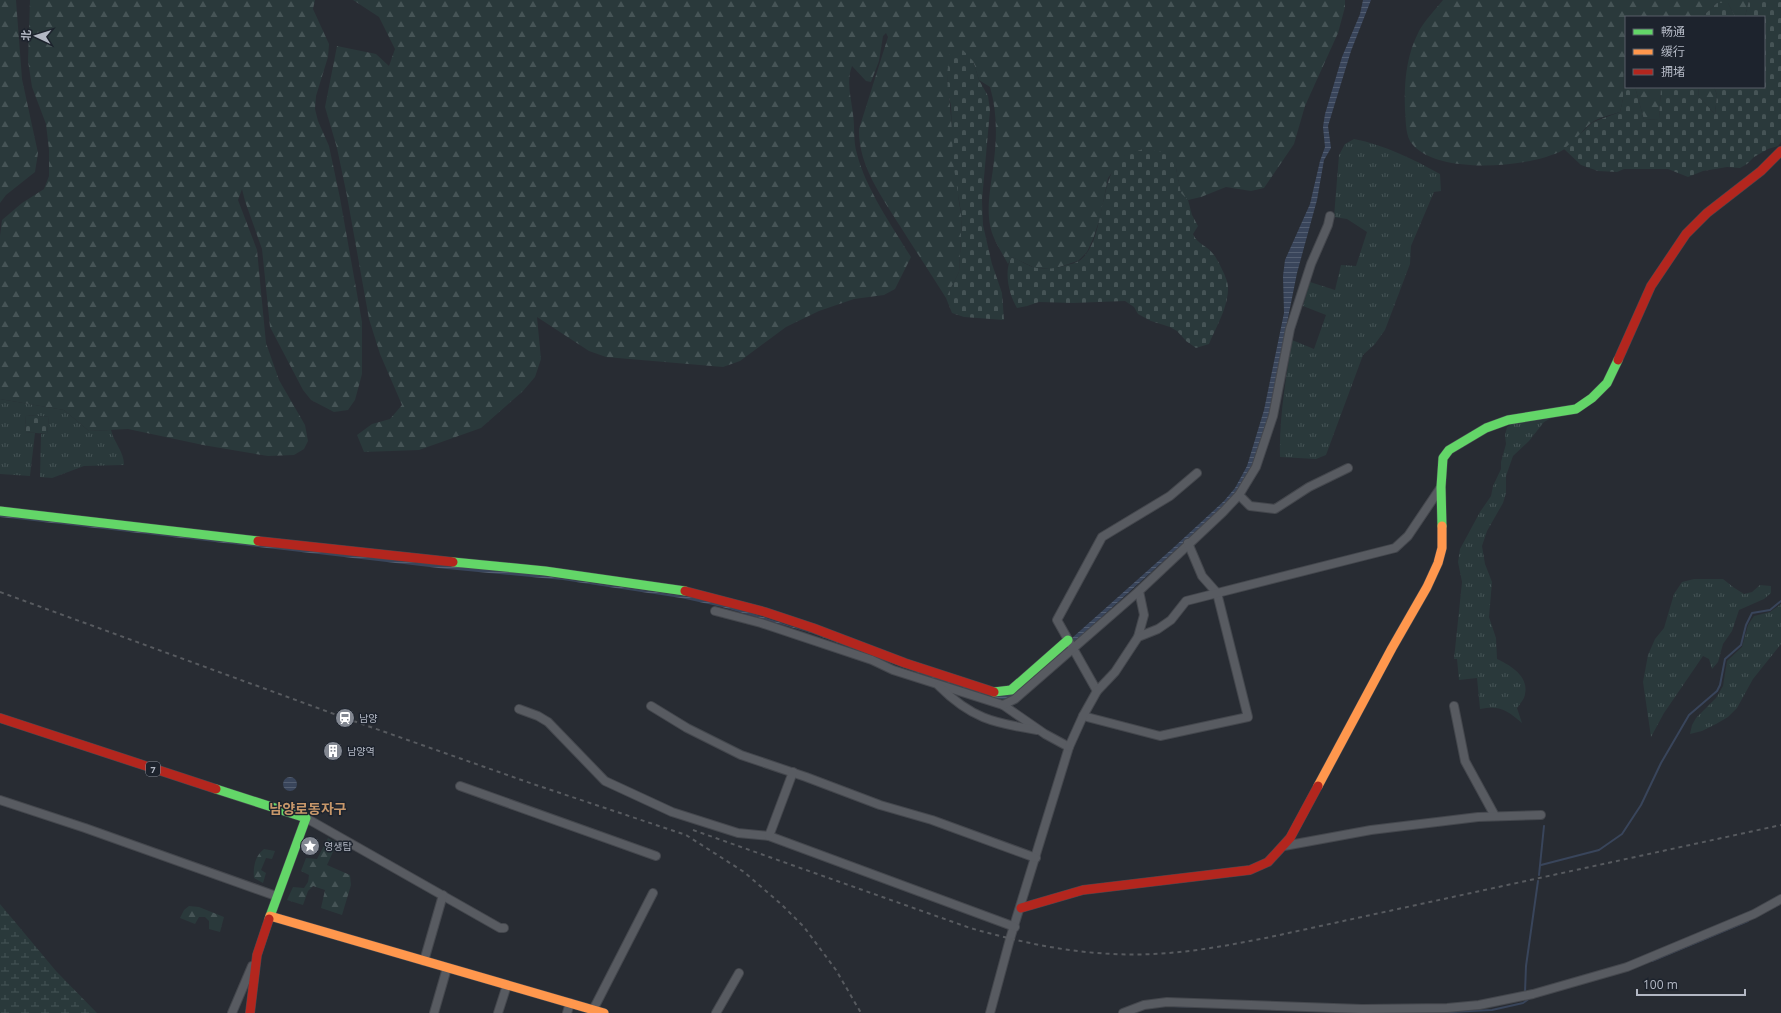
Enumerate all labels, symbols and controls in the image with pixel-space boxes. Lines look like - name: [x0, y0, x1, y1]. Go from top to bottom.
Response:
- north arrow: [16, 16, 56, 56]
- legend: [1625, 16, 1765, 88]
- text: 畅通: [1661, 23, 1685, 40]
- text: 北: [18, 29, 33, 41]
- text: 缓行: [1661, 43, 1685, 60]
- text: 拥堵: [1661, 63, 1685, 80]
- station icon: 남양: [334, 707, 356, 729]
- place label: 남양: [359, 711, 377, 725]
- building icon: 남양역: [322, 740, 344, 762]
- place label: 남양역: [347, 744, 375, 758]
- road number: 7: [146, 762, 160, 776]
- district label: 남양로동자구: [269, 799, 347, 818]
- place icon: 영생탑: [299, 835, 321, 857]
- place label: 영생탑: [324, 839, 352, 853]
- scale bar: [1637, 971, 1745, 997]
- text: 100 m: [1643, 976, 1678, 993]

